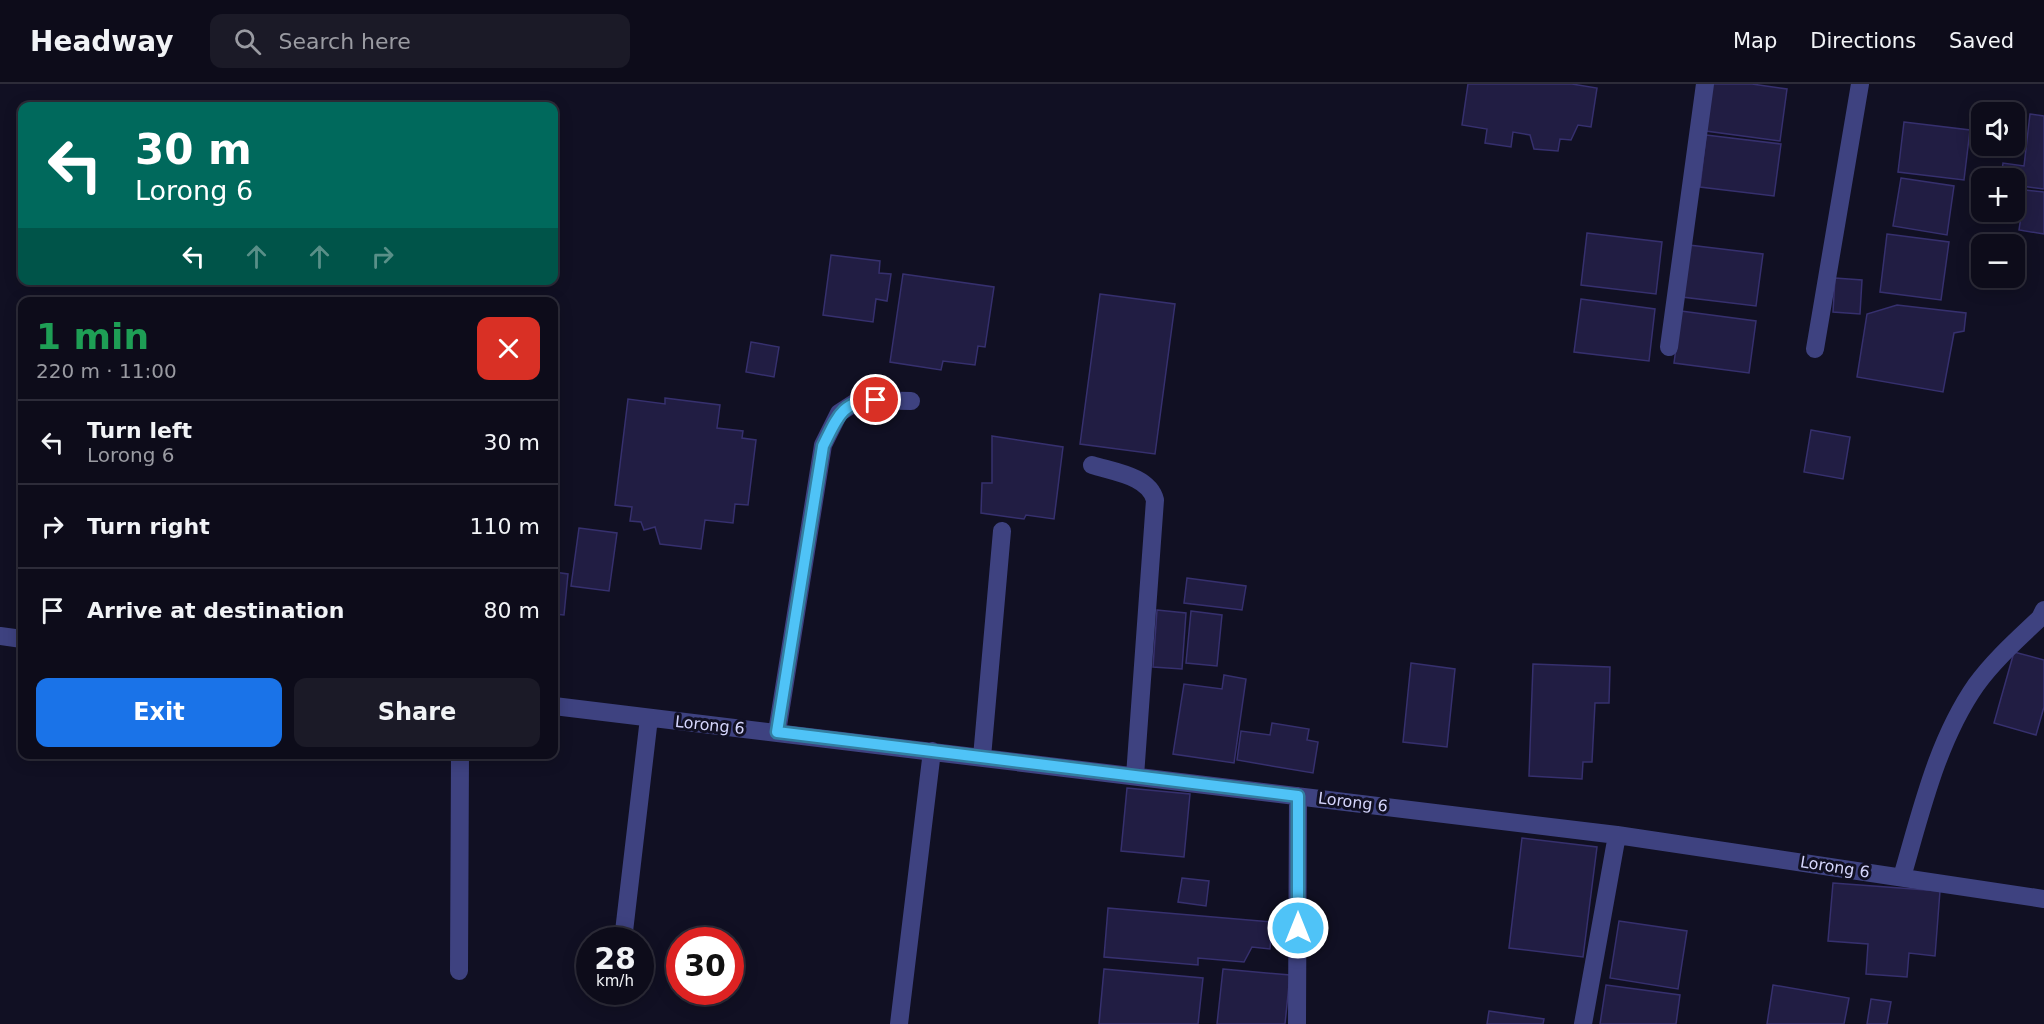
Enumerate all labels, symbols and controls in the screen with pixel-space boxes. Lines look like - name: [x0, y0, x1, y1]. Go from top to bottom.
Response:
- search box: [210, 14, 630, 68]
- text: Headway: [30, 25, 174, 58]
- icon: search: [231, 25, 264, 58]
- text: Search here: [279, 29, 411, 54]
- text: Map: [1733, 29, 1777, 53]
- text: Directions: [1810, 29, 1916, 53]
- text: Saved: [1949, 29, 2014, 53]
- map controls: [1971, 102, 2025, 288]
- button: sound: [1971, 102, 2025, 156]
- text: 30 m: [135, 125, 252, 174]
- icon: left: [36, 126, 114, 204]
- button: +: [1971, 168, 2025, 222]
- text: Lorong 6: [135, 175, 253, 206]
- button: −: [1971, 234, 2025, 288]
- icon: left: [177, 240, 210, 273]
- icon: ahead: [240, 240, 273, 273]
- icon: ahead: [303, 240, 336, 273]
- icon: right: [366, 240, 399, 273]
- text: 1 min: [36, 316, 149, 357]
- button: close: [477, 317, 540, 380]
- text: 220 m · 11:00: [36, 359, 177, 383]
- pin: [850, 374, 901, 425]
- icon: arrive: [859, 383, 892, 416]
- text: Turn left: [87, 418, 192, 443]
- icon: left: [36, 426, 69, 459]
- text: 30 m: [484, 430, 540, 455]
- text: Lorong 6: [87, 443, 175, 467]
- icon: right: [36, 510, 69, 543]
- text: Turn right: [87, 514, 210, 539]
- text: 110 m: [470, 514, 540, 539]
- icon: arrive: [36, 594, 69, 627]
- text: Arrive at destination: [87, 598, 344, 623]
- text: 80 m: [484, 598, 540, 623]
- button: Exit: [36, 678, 282, 747]
- button: Share: [294, 678, 540, 747]
- street label: Lorong 6: [674, 712, 746, 738]
- street label: Lorong 6: [1317, 788, 1389, 816]
- street label: Lorong 6: [1799, 852, 1871, 882]
- position arrow: [1266, 896, 1330, 960]
- speed limit sign: 30: [666, 927, 744, 1005]
- text: 28: [594, 941, 636, 976]
- text: km/h: [596, 972, 634, 990]

